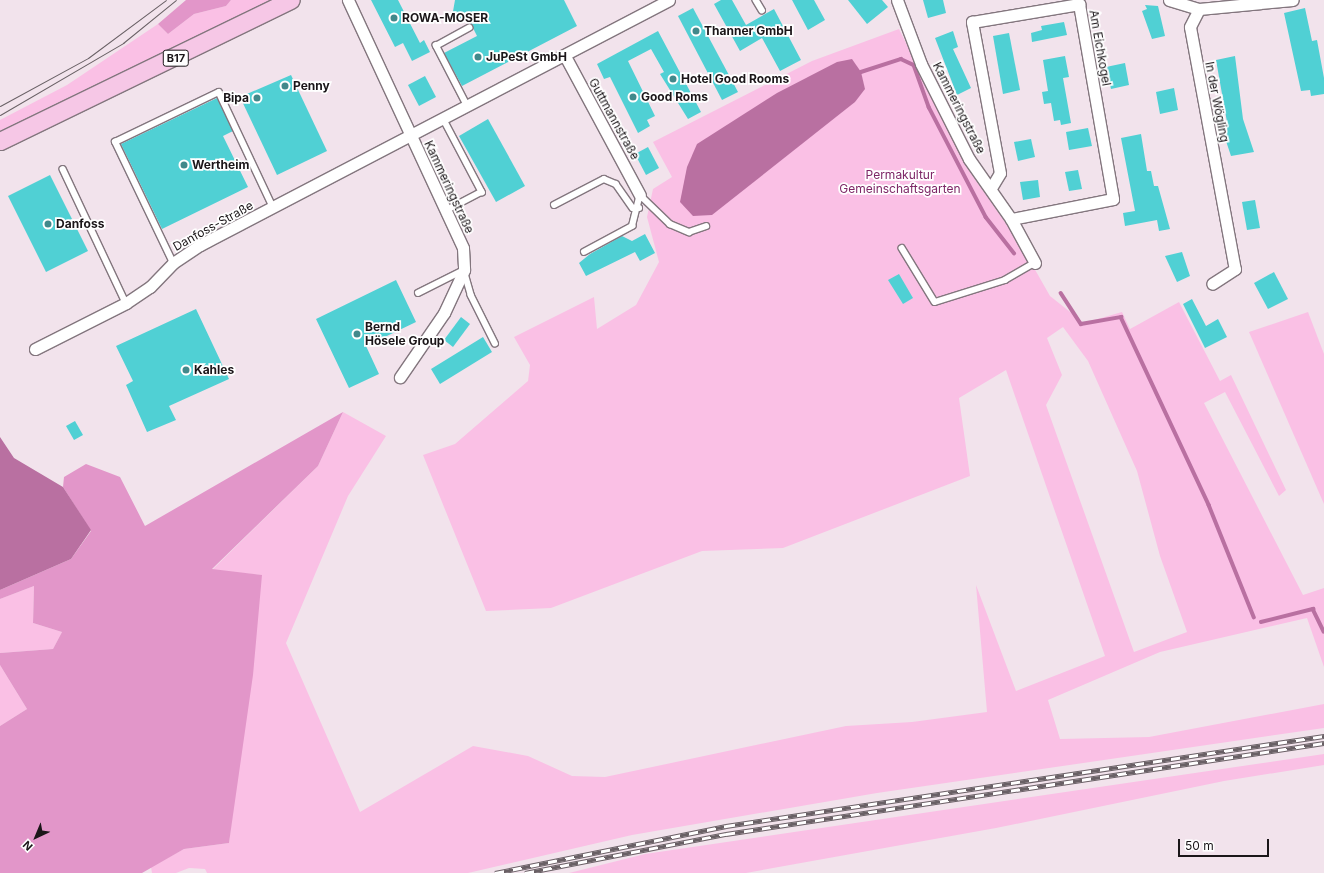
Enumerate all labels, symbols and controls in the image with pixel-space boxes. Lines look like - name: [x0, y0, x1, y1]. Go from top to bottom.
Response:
- street label: Am Eichkogel: [1086, 9, 1114, 87]
- place label: ROWA-MOSER: [402, 11, 488, 25]
- marker: ROWA-MOSER: [389, 13, 399, 23]
- place label: Thanner GmbH: [704, 24, 793, 38]
- marker: Thanner GmbH: [691, 26, 701, 36]
- road number: B17: [162, 49, 190, 67]
- place label: JuPeSt GmbH: [486, 50, 567, 64]
- marker: JuPeSt GmbH: [473, 52, 483, 62]
- street label: Kammeringstraße: [930, 60, 988, 156]
- street label: In der Wögling: [1202, 60, 1232, 144]
- place label: Hotel Good Rooms: [681, 72, 789, 86]
- marker: Hotel Good Rooms: [668, 74, 678, 84]
- street label: Guttmannstraße: [586, 76, 642, 162]
- place label: Penny: [293, 79, 330, 93]
- marker: Penny: [280, 81, 290, 91]
- place label: Good Roms: [641, 90, 708, 104]
- place label: Bipa: [223, 91, 249, 105]
- marker: Good Roms: [628, 92, 638, 102]
- marker: Bipa: [252, 93, 262, 103]
- street label: Kammeringstraße: [421, 138, 477, 236]
- place label: Wertheim: [192, 158, 249, 172]
- marker: Wertheim: [179, 160, 189, 170]
- park label: Permakultur Gemeinschaftsgarten: [839, 168, 961, 196]
- street label: Danfoss-Straße: [170, 198, 256, 254]
- place label: Danfoss: [56, 217, 104, 231]
- marker: Danfoss: [43, 219, 53, 229]
- place label: Bernd Hösele Group: [365, 320, 444, 348]
- marker: Bernd Hösele Group: [352, 329, 362, 339]
- place label: Kahles: [194, 363, 234, 377]
- marker: Kahles: [181, 365, 191, 375]
- north arrow: [16, 817, 56, 857]
- scale bar: [1180, 831, 1271, 857]
- text: N: [20, 838, 36, 854]
- text: 50 m: [1185, 838, 1214, 853]

